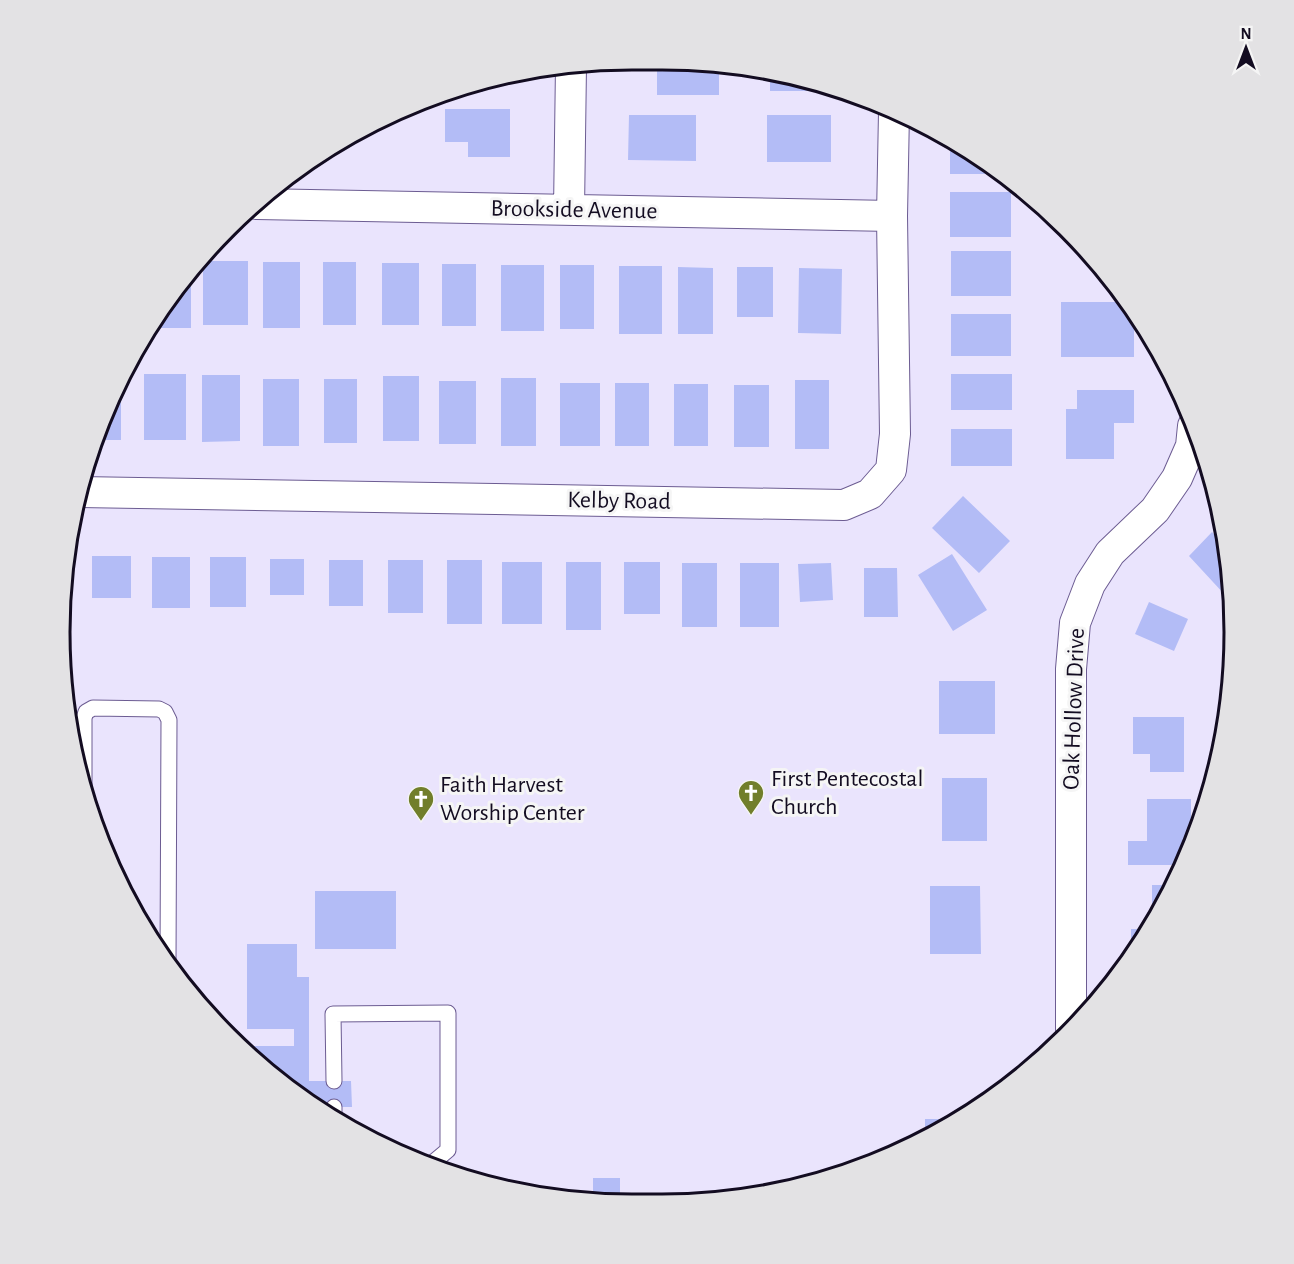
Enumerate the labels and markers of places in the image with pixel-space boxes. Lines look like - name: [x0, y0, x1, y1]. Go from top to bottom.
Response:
- place label: First Pentecostal Church: [771, 767, 923, 819]
- place label: Faith Harvest Worship Center: [440, 773, 585, 825]
- church icon: First Pentecostal Church: [736, 778, 766, 816]
- church icon: Faith Harvest Worship Center: [406, 784, 436, 822]

